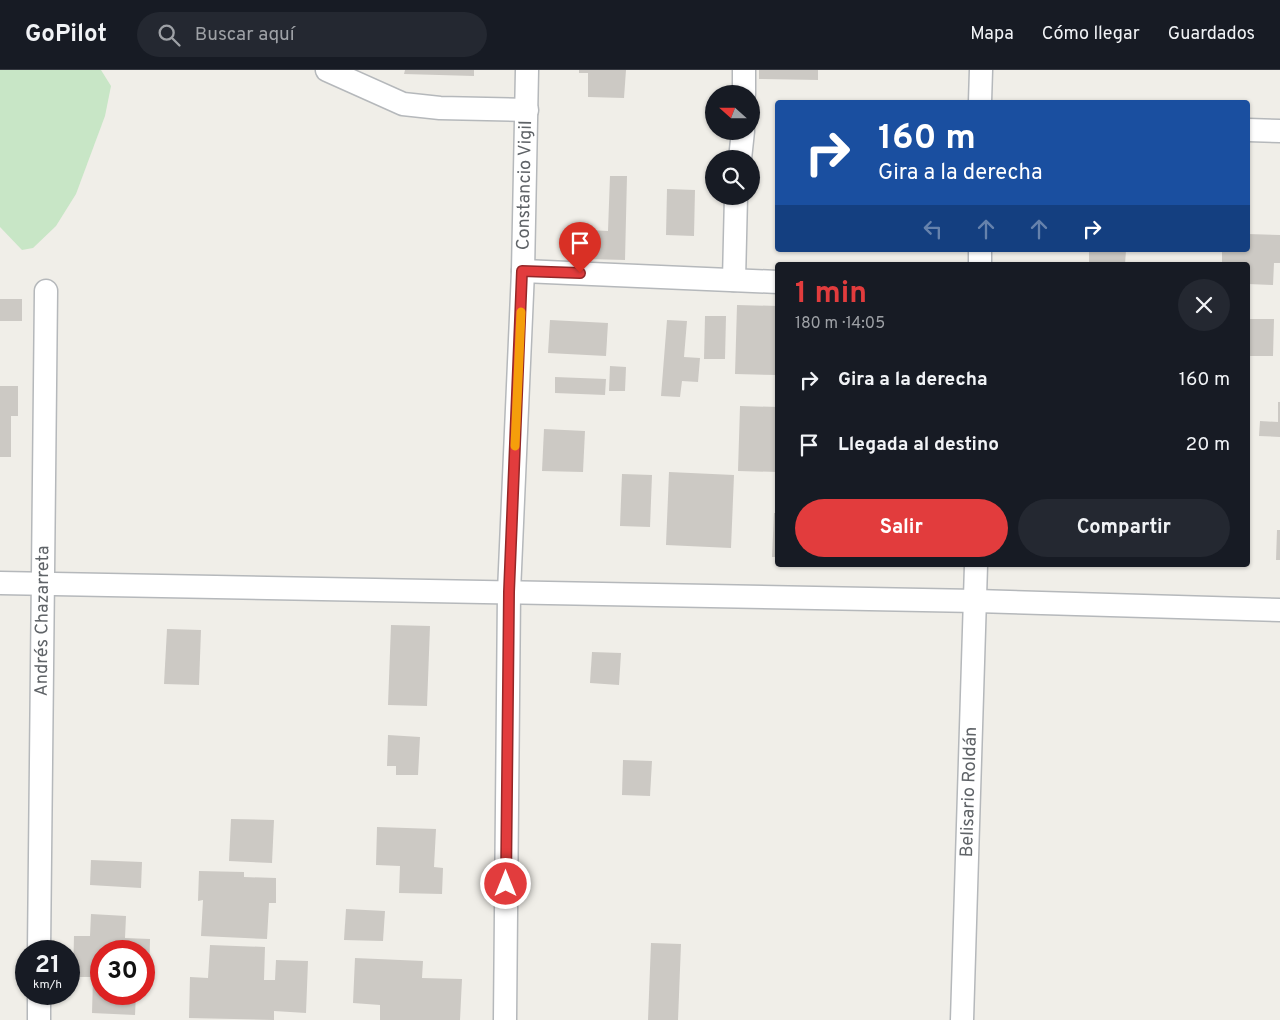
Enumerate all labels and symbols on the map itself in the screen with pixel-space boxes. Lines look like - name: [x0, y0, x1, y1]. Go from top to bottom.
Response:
- north arrow: [705, 85, 760, 140]
- street label: Constancio Vigil: [512, 120, 537, 250]
- pin: [559, 222, 601, 273]
- street label: Andrés Chazarreta: [30, 545, 55, 697]
- street label: Belisario Roldán: [956, 726, 983, 858]
- position arrow: [479, 857, 531, 909]
- speed limit sign: 30: [90, 940, 155, 1005]

